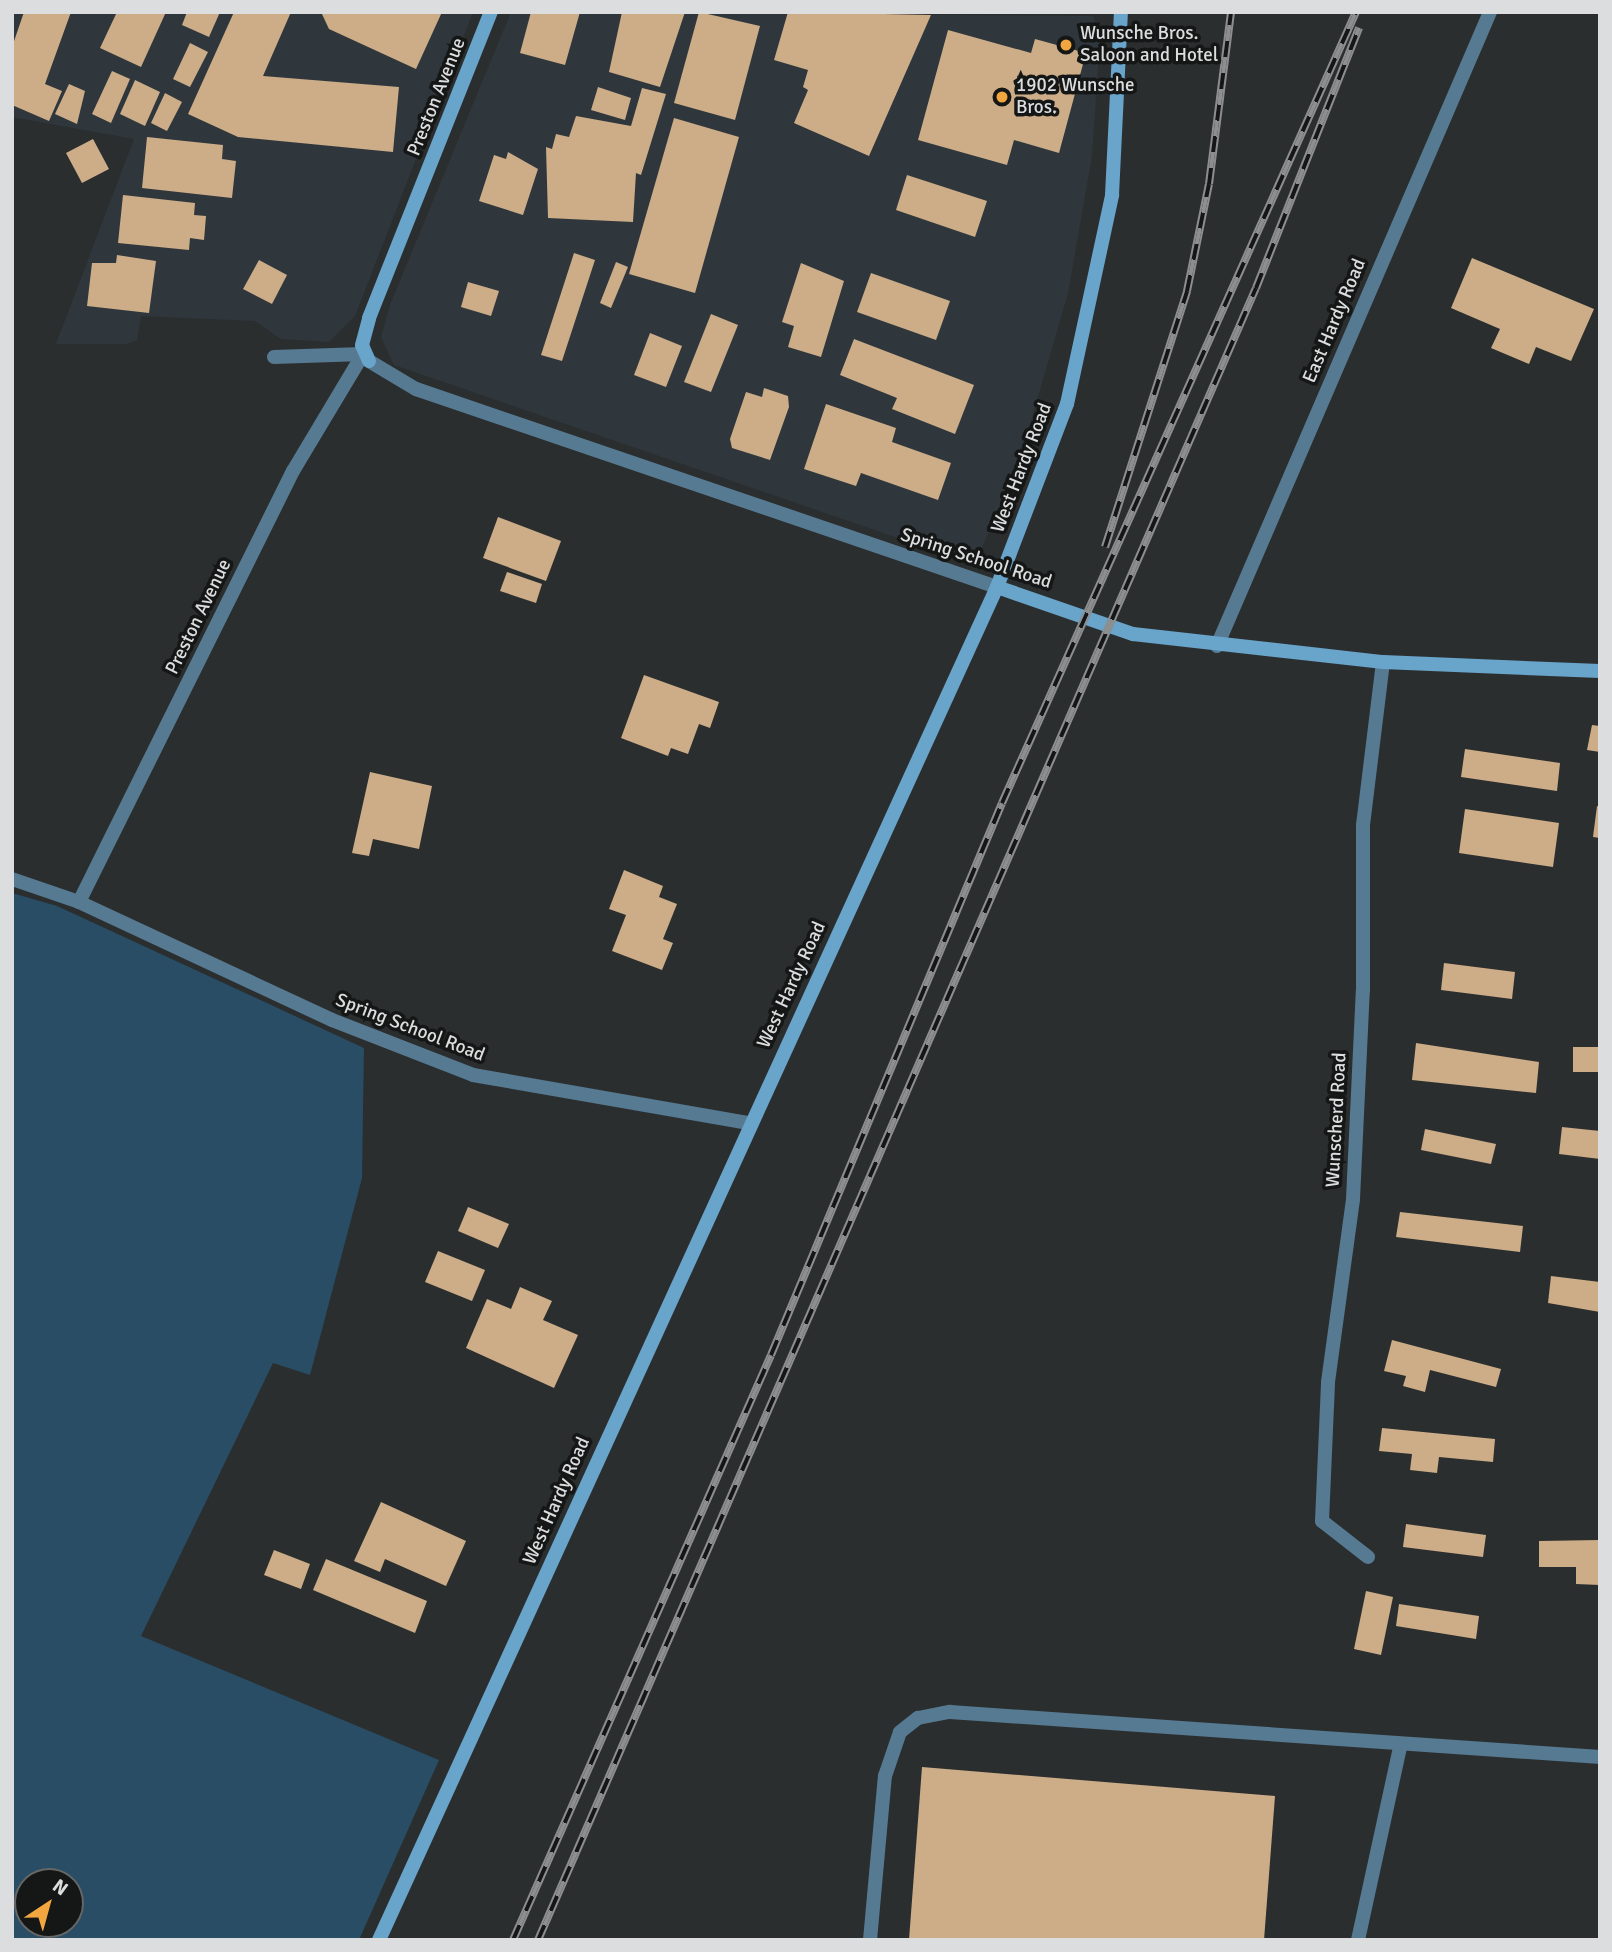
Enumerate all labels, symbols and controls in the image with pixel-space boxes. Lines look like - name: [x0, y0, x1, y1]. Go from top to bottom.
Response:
- place label: Wunsche Bros. Saloon and Hotel: [1080, 23, 1218, 67]
- street label: Preston Avenue: [403, 35, 471, 159]
- marker: Wunsche Bros. Saloon and Hotel: [1058, 37, 1074, 53]
- place label: 1902 Wunsche Bros.: [1016, 75, 1135, 119]
- marker: 1902 Wunsche Bros.: [994, 89, 1010, 105]
- street label: East Hardy Road: [1299, 256, 1371, 386]
- street label: West Hardy Road: [987, 400, 1057, 536]
- street label: Spring School Road: [897, 524, 1055, 594]
- street label: Preston Avenue: [161, 556, 237, 678]
- street label: West Hardy Road: [753, 918, 831, 1052]
- street label: Spring School Road: [332, 989, 488, 1067]
- street label: Wunscherd Road: [1322, 1052, 1352, 1188]
- street label: West Hardy Road: [519, 1434, 595, 1568]
- north arrow: [14, 1868, 84, 1938]
- text: N: [48, 1874, 73, 1901]

